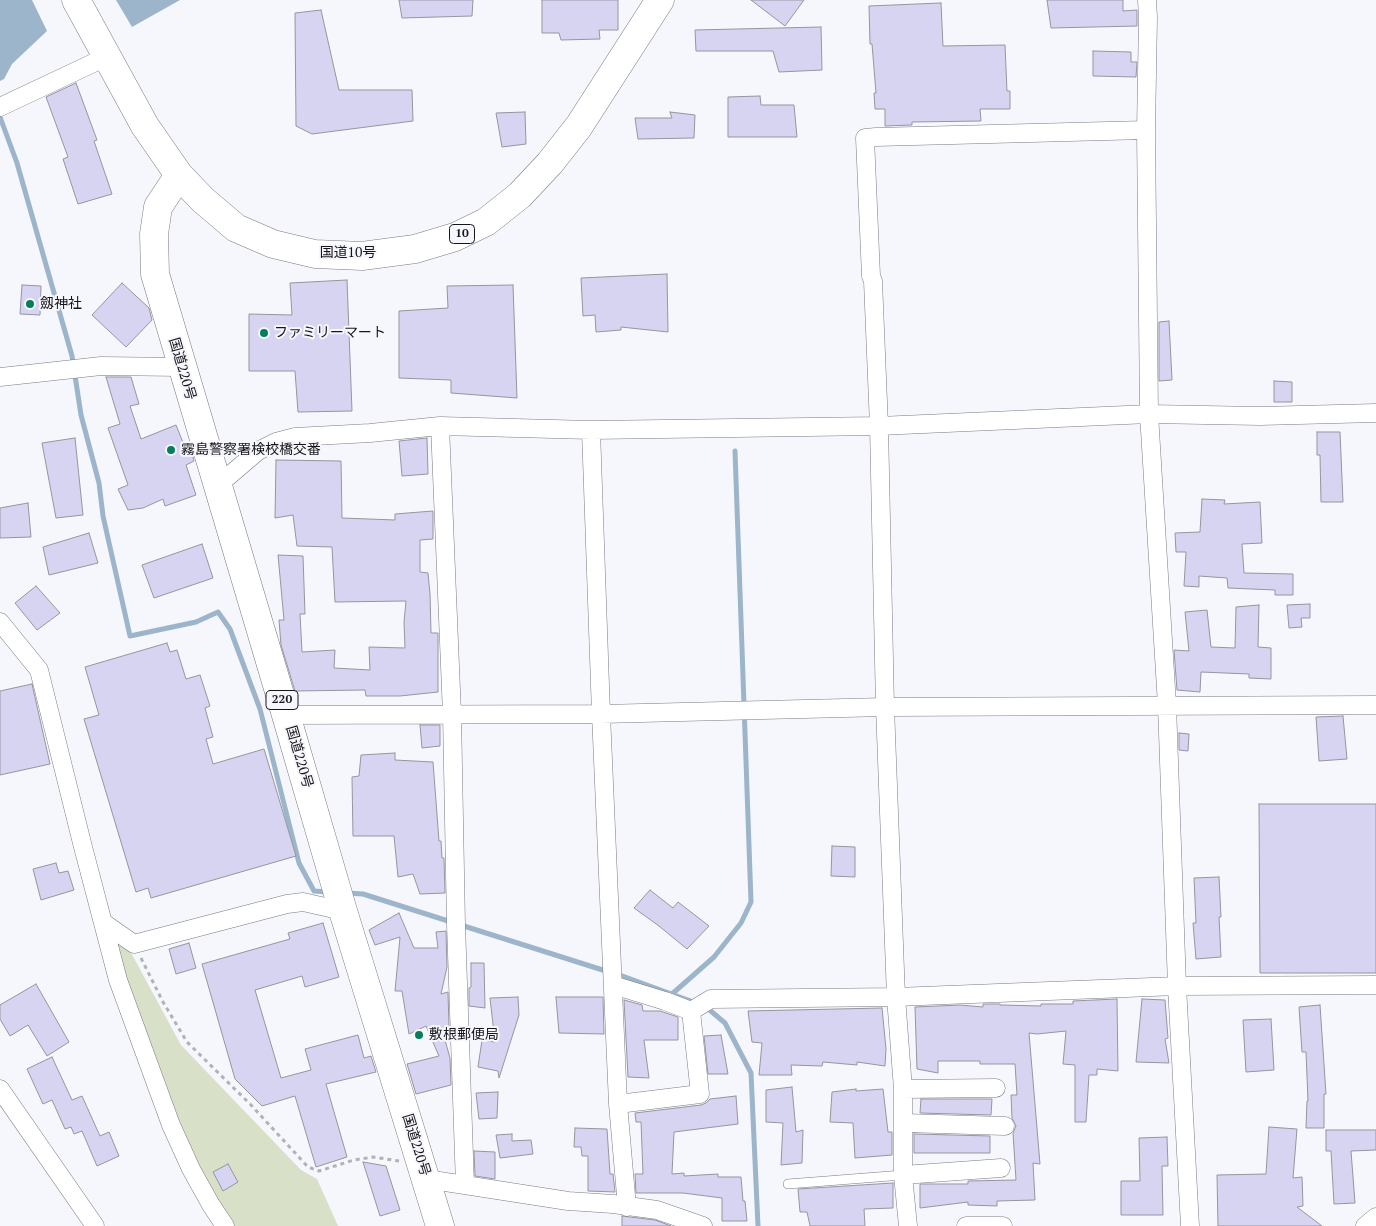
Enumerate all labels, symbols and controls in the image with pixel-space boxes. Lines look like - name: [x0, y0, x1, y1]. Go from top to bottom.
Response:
- road number: 10: [450, 224, 474, 243]
- street label: 国道10号: [320, 245, 376, 261]
- place label: 劔神社: [40, 296, 82, 312]
- marker: 劔神社: [24, 298, 36, 310]
- place label: ファミリーマート: [274, 325, 386, 341]
- marker: ファミリーマート: [258, 327, 270, 339]
- street label: 国道220号: [165, 336, 199, 402]
- place label: 霧島警察署検校橋交番: [181, 442, 321, 458]
- marker: 霧島警察署検校橋交番: [165, 444, 177, 456]
- road number: 220: [266, 690, 298, 710]
- street label: 国道220号: [282, 724, 316, 790]
- place label: 敷根郵便局: [429, 1027, 499, 1043]
- marker: 敷根郵便局: [413, 1029, 425, 1041]
- street label: 国道220号: [399, 1112, 433, 1178]

